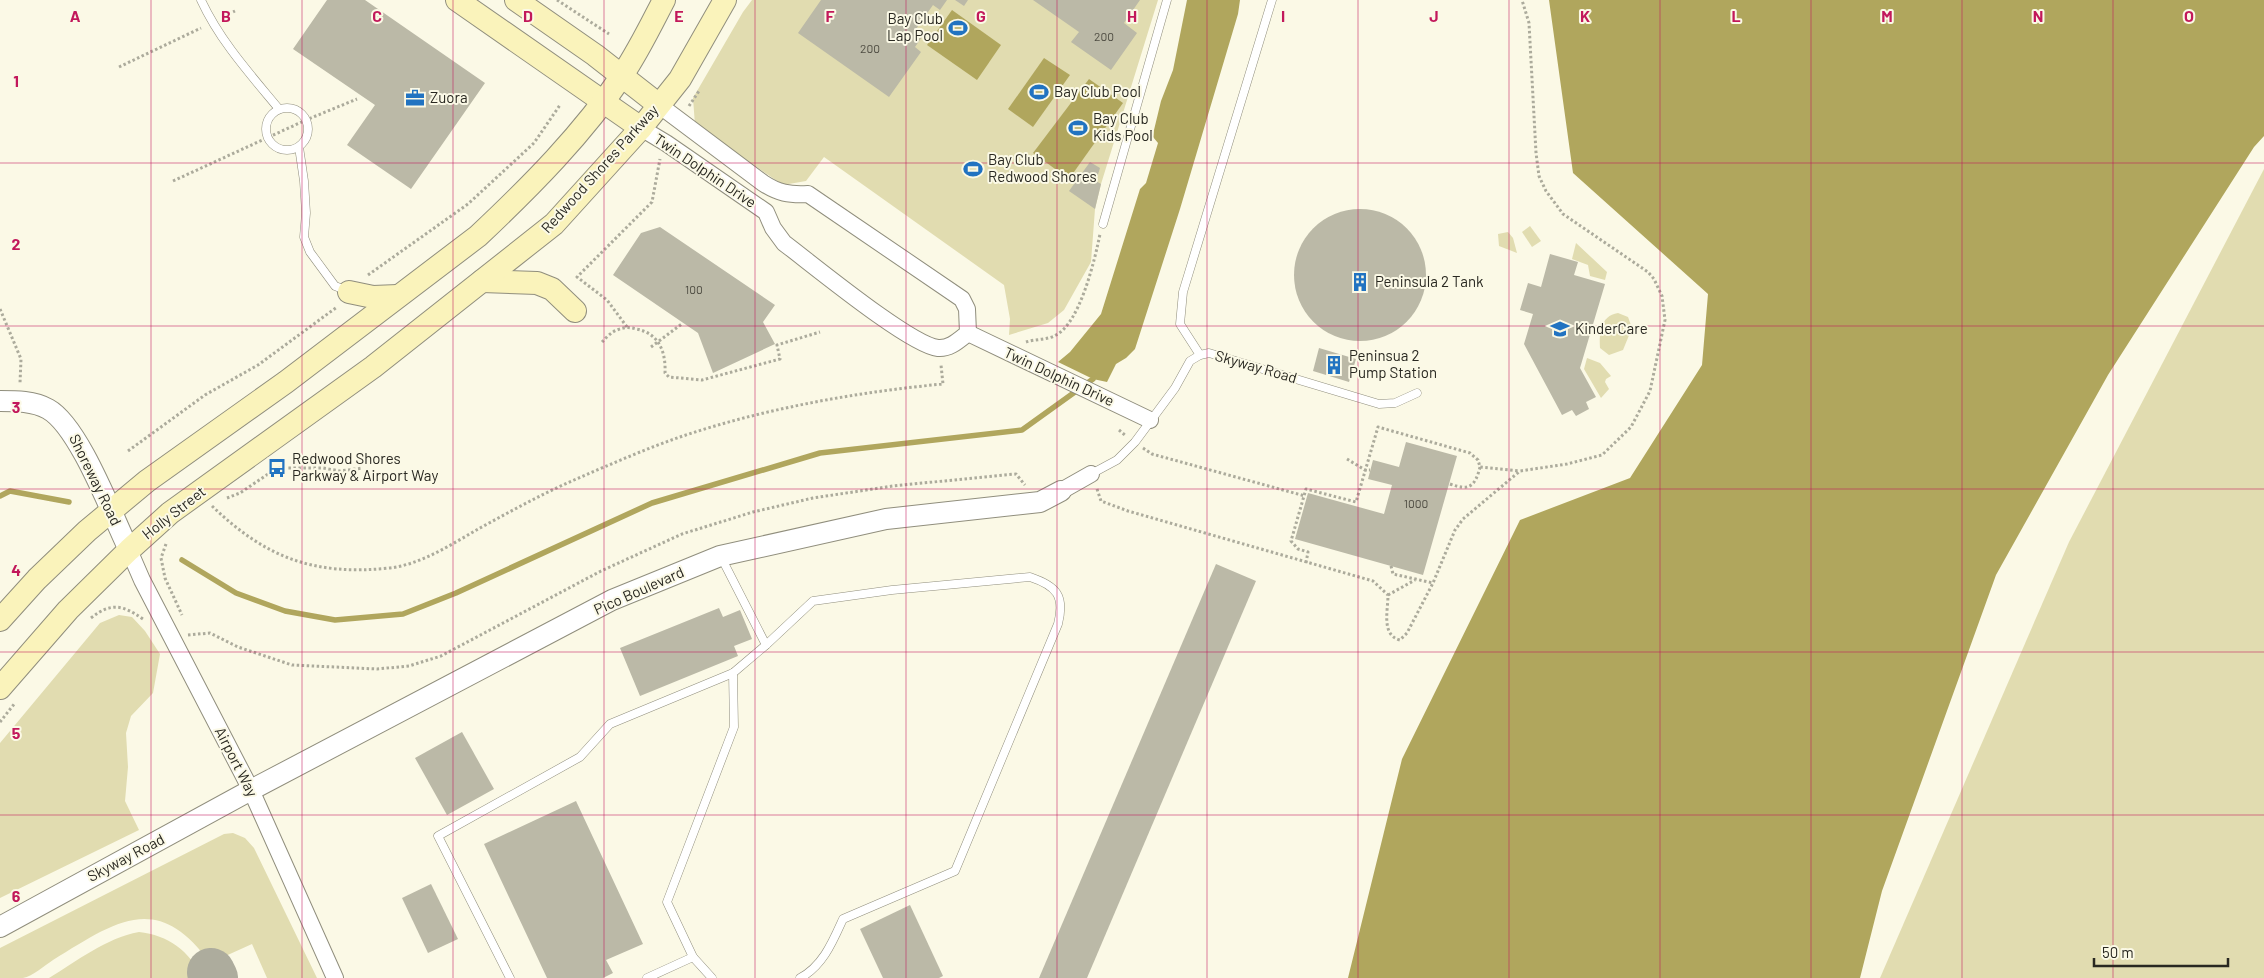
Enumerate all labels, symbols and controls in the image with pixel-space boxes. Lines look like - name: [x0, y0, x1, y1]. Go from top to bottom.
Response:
- text: A: [70, 6, 81, 25]
- text: B: [221, 6, 231, 25]
- text: C: [372, 6, 382, 25]
- text: D: [523, 6, 533, 25]
- text: E: [674, 6, 684, 25]
- text: F: [826, 6, 835, 25]
- text: G: [976, 6, 986, 25]
- text: H: [1127, 6, 1137, 25]
- text: I: [1281, 6, 1285, 25]
- text: J: [1429, 6, 1439, 25]
- text: K: [1580, 6, 1590, 25]
- text: L: [1731, 6, 1741, 25]
- text: M: [1881, 6, 1893, 25]
- text: N: [2033, 6, 2043, 25]
- text: O: [2184, 6, 2194, 25]
- place label: Bay Club Lap Pool: [887, 9, 943, 44]
- sports icon: Bay Club Lap Pool: [947, 17, 969, 39]
- house number: 200: [1094, 29, 1114, 43]
- house number: 200: [860, 41, 880, 55]
- text: 1: [13, 71, 19, 90]
- sports icon: Bay Club Pool: [1028, 81, 1050, 103]
- place label: Bay Club Pool: [1054, 82, 1141, 100]
- office icon: Zuora: [404, 87, 426, 109]
- place label: Zuora: [430, 88, 468, 106]
- street label: Redwood Shores Parkway: [537, 100, 662, 236]
- place label: Bay Club Kids Pool: [1093, 109, 1153, 144]
- sports icon: Bay Club Kids Pool: [1067, 117, 1089, 139]
- street label: Twin Dolphin Drive: [651, 129, 760, 211]
- place label: Bay Club Redwood Shores: [988, 150, 1097, 185]
- sports icon: Bay Club Redwood Shores: [962, 158, 984, 180]
- text: 2: [12, 234, 21, 253]
- building icon: Peninsula 2 Tank: [1349, 271, 1371, 293]
- place label: Peninsula 2 Tank: [1375, 272, 1484, 290]
- house number: 100: [685, 282, 703, 296]
- school or university icon: KinderCare: [1549, 318, 1571, 340]
- place label: KinderCare: [1575, 319, 1648, 337]
- street label: Twin Dolphin Drive: [1002, 343, 1117, 409]
- street label: Skyway Road: [1213, 346, 1299, 386]
- place label: Peninsua 2 Pump Station: [1349, 346, 1437, 381]
- building icon: Peninsua 2 Pump Station: [1323, 354, 1345, 376]
- text: 3: [12, 397, 20, 416]
- street label: Shoreway Road: [66, 431, 126, 528]
- place label: Redwood Shores Parkway & Airport Way: [292, 449, 438, 484]
- bus stop icon: Redwood Shores Parkway & Airport Way: [266, 457, 288, 479]
- street label: Holly Street: [138, 482, 209, 543]
- house number: 1000: [1404, 496, 1428, 510]
- text: 4: [11, 560, 21, 579]
- street label: Pico Boulevard: [591, 562, 686, 618]
- text: 5: [12, 723, 21, 742]
- street label: Airport Way: [212, 724, 262, 799]
- street label: Skyway Road: [84, 829, 167, 885]
- text: 6: [12, 886, 21, 905]
- scale bar: [2094, 936, 2228, 968]
- text: 50 m: [2102, 943, 2134, 961]

